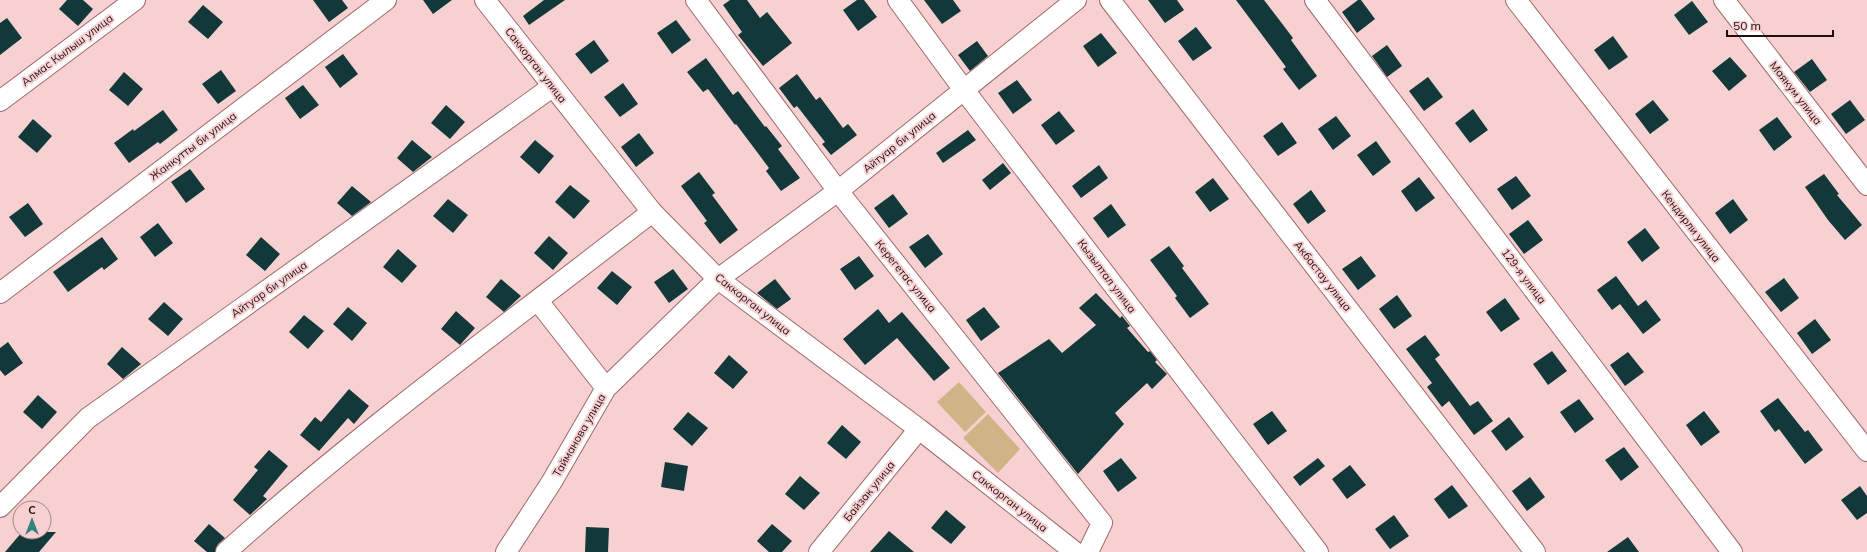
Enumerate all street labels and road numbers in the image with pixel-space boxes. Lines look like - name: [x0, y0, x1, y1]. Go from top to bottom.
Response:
- street label: Алмас Кылыш улица: [18, 11, 116, 89]
- street label: Саккорган улица: [502, 24, 570, 106]
- street label: Маякум улица: [1767, 59, 1825, 127]
- street label: Айтуар би улица: [860, 108, 938, 176]
- street label: Жанкутты би улица: [147, 109, 239, 183]
- street label: Кендирли улица: [1659, 187, 1723, 265]
- street label: Кызылтал улица: [1075, 236, 1139, 316]
- street label: Керегетас улица: [872, 237, 940, 315]
- street label: Акбастау улица: [1291, 238, 1355, 314]
- street label: 129-я улица: [1499, 246, 1549, 306]
- street label: Айтуар би улица: [228, 258, 310, 320]
- street label: Саккорган улица: [712, 270, 794, 338]
- street label: Тайманова улица: [549, 391, 609, 479]
- street label: Байзак улица: [840, 458, 898, 524]
- street label: Саккорган улица: [969, 467, 1051, 535]

